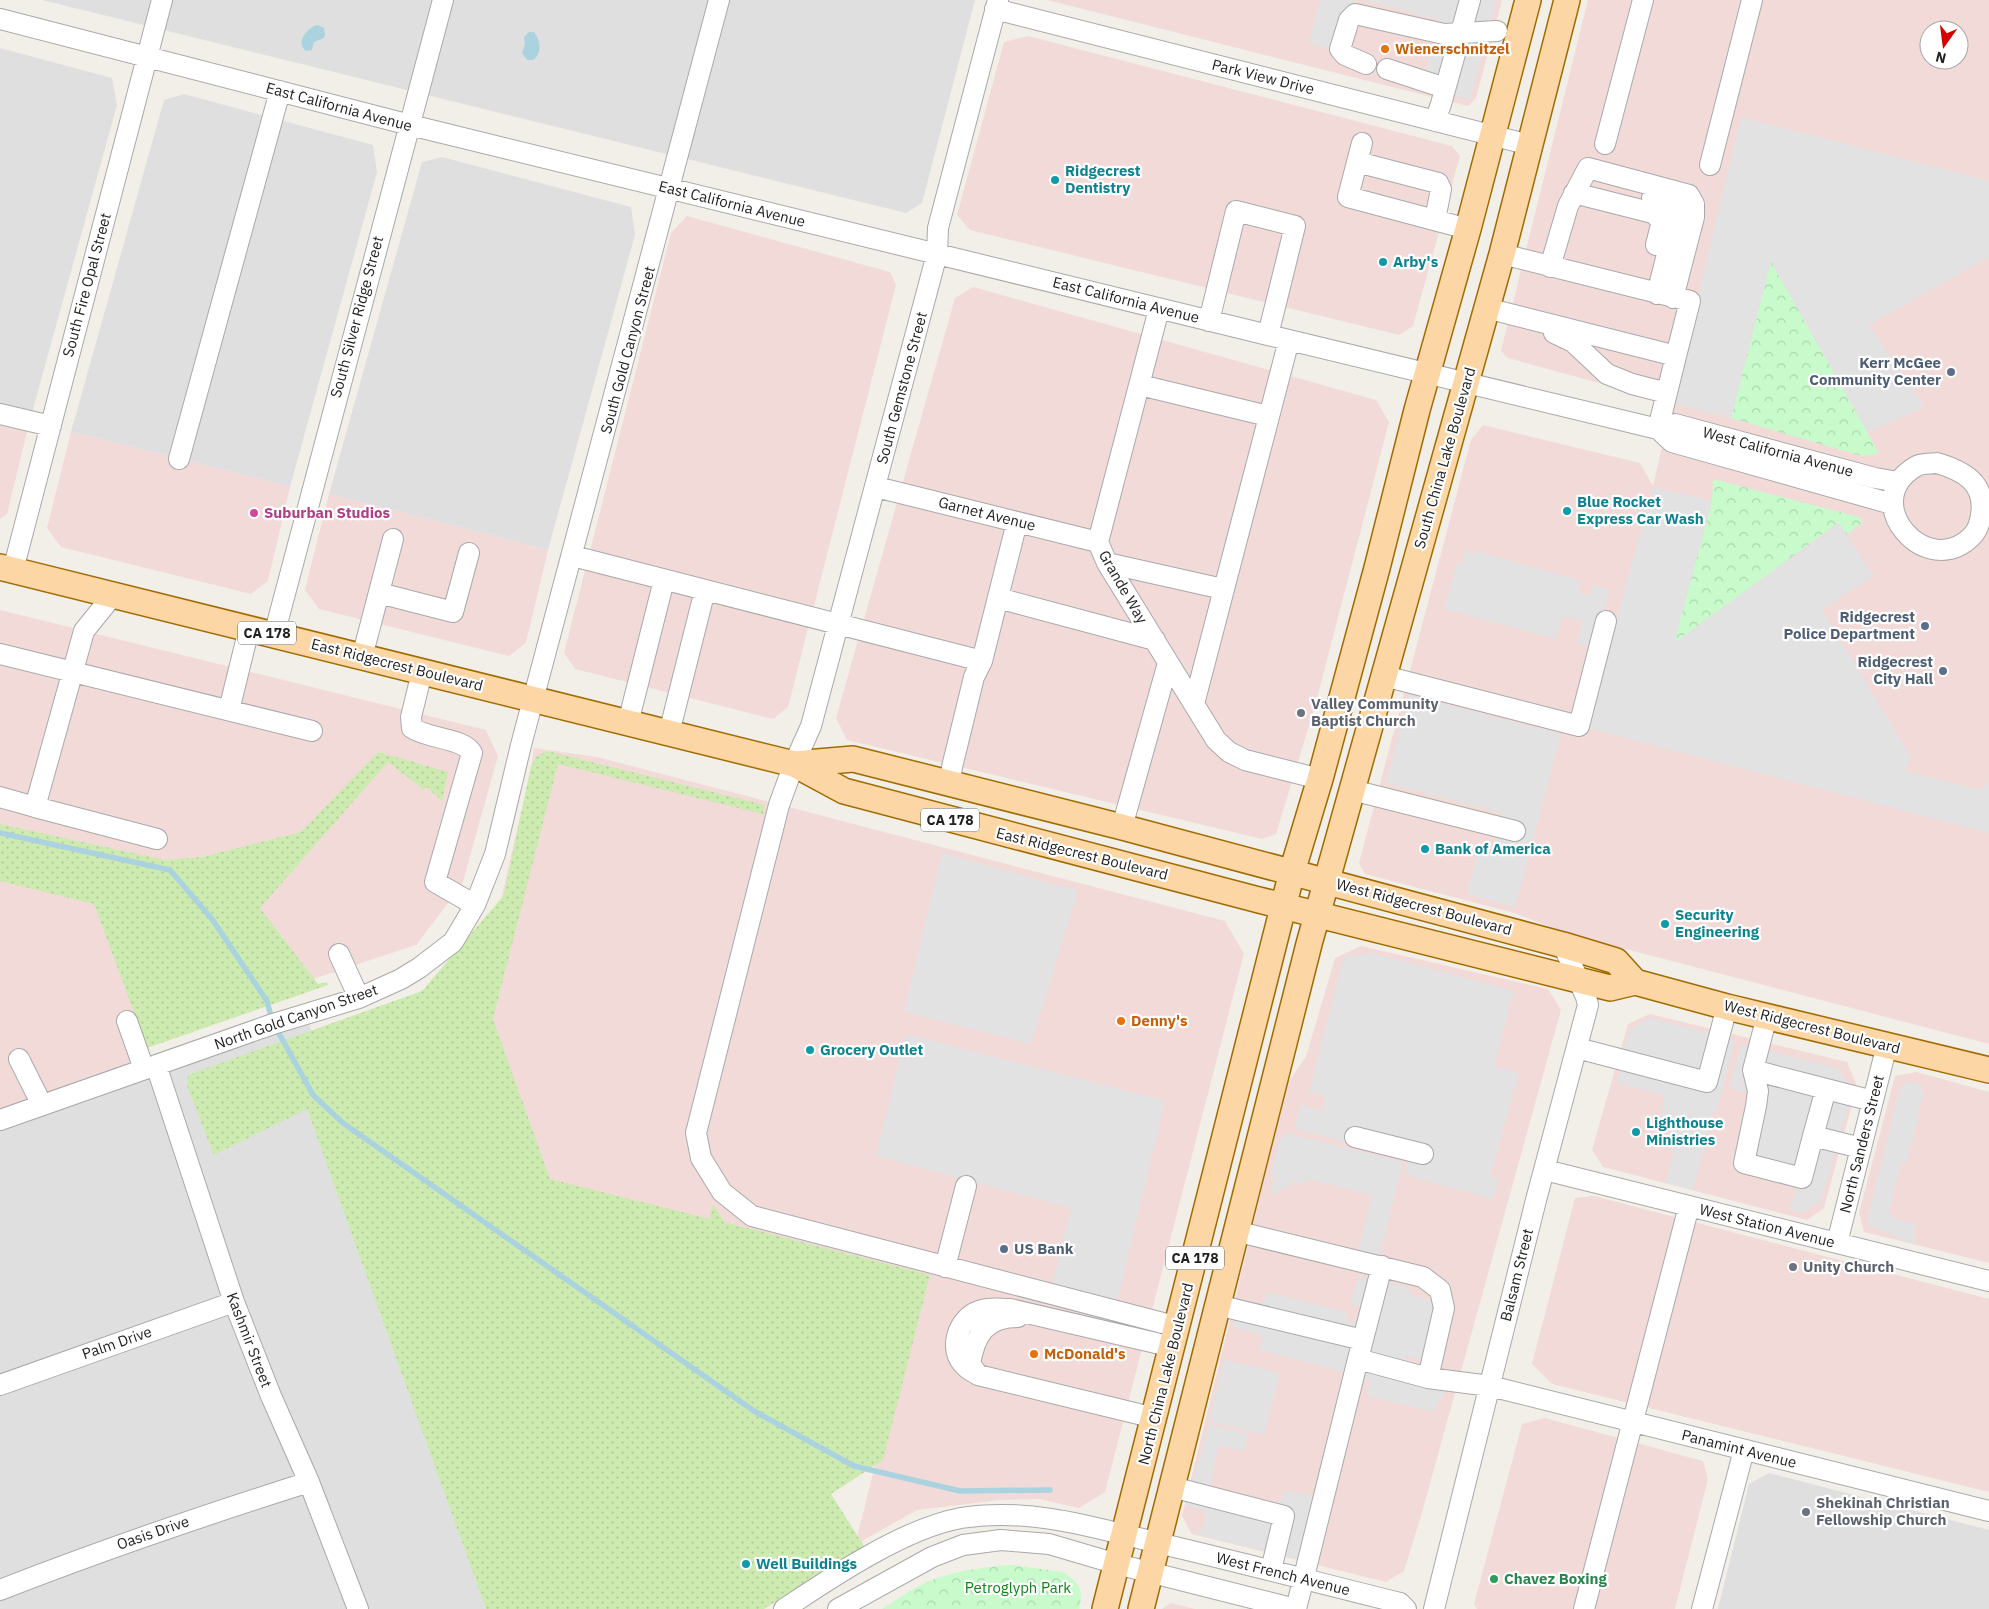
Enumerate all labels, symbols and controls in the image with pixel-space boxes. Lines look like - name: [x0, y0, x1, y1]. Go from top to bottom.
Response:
- north arrow: [1919, 20, 1969, 70]
- place label: Wienerschnitzel: [1395, 39, 1510, 58]
- marker: Wienerschnitzel: [1379, 43, 1391, 55]
- text: N: [1934, 48, 1948, 68]
- street label: Park View Drive: [1210, 55, 1316, 98]
- street label: East California Avenue: [264, 78, 414, 135]
- place label: Ridgecrest Dentistry: [1065, 161, 1141, 197]
- marker: Ridgecrest Dentistry: [1049, 174, 1061, 186]
- street label: East California Avenue: [657, 176, 807, 231]
- street label: South Fire Opal Street: [58, 211, 115, 359]
- street label: South Silver Ridge Street: [326, 234, 387, 400]
- place label: Arby's: [1393, 252, 1439, 271]
- marker: Arby's: [1377, 256, 1389, 268]
- street label: South Gold Canyon Street: [596, 264, 659, 436]
- street label: East California Avenue: [1051, 272, 1201, 327]
- street label: South Gemstone Street: [872, 310, 931, 466]
- place label: Kerr McGee Community Center: [1809, 353, 1941, 389]
- street label: South China Lake Boulevard: [1409, 365, 1480, 551]
- marker: Kerr McGee Community Center: [1945, 366, 1957, 378]
- street label: West California Avenue: [1701, 422, 1856, 481]
- street label: Garnet Avenue: [937, 492, 1038, 535]
- place label: Blue Rocket Express Car Wash: [1577, 492, 1704, 528]
- place label: Suburban Studios: [264, 503, 390, 522]
- marker: Blue Rocket Express Car Wash: [1561, 505, 1573, 517]
- marker: Suburban Studios: [248, 507, 260, 519]
- street label: Grande Way: [1095, 547, 1152, 627]
- place label: Ridgecrest Police Department: [1784, 607, 1915, 643]
- marker: Ridgecrest Police Department: [1919, 620, 1931, 632]
- road number: CA 178: [238, 622, 296, 644]
- street label: East Ridgecrest Boulevard: [309, 634, 485, 695]
- place label: Ridgecrest City Hall: [1858, 652, 1933, 688]
- marker: Ridgecrest City Hall: [1937, 665, 1949, 677]
- place label: Valley Community Baptist Church: [1311, 694, 1439, 730]
- marker: Valley Community Baptist Church: [1295, 707, 1307, 719]
- road number: CA 178: [921, 808, 979, 832]
- street label: East Ridgecrest Boulevard: [994, 823, 1170, 884]
- place label: Bank of America: [1435, 839, 1551, 858]
- marker: Bank of America: [1419, 843, 1431, 855]
- street label: West Ridgecrest Boulevard: [1334, 874, 1514, 939]
- place label: Security Engineering: [1675, 905, 1760, 941]
- marker: Security Engineering: [1659, 918, 1671, 930]
- street label: North Gold Canyon Street: [212, 980, 380, 1053]
- street label: West Ridgecrest Boulevard: [1722, 995, 1902, 1058]
- place label: Denny's: [1131, 1011, 1188, 1030]
- marker: Denny's: [1115, 1015, 1127, 1027]
- place label: Grocery Outlet: [820, 1040, 923, 1059]
- marker: Grocery Outlet: [804, 1044, 816, 1056]
- street label: North Sanders Street: [1835, 1073, 1888, 1215]
- place label: Lighthouse Ministries: [1646, 1113, 1724, 1149]
- marker: Lighthouse Ministries: [1630, 1126, 1642, 1138]
- street label: West Station Avenue: [1697, 1199, 1837, 1252]
- street label: Balsam Street: [1496, 1226, 1537, 1323]
- place label: US Bank: [1014, 1239, 1074, 1258]
- marker: US Bank: [998, 1243, 1010, 1255]
- road number: CA 178: [1166, 1246, 1224, 1270]
- place label: Unity Church: [1803, 1257, 1894, 1276]
- marker: Unity Church: [1787, 1261, 1799, 1273]
- street label: North China Lake Boulevard: [1134, 1281, 1197, 1467]
- street label: Kashmir Street: [223, 1290, 276, 1390]
- street label: Palm Drive: [79, 1322, 154, 1363]
- place label: McDonald's: [1044, 1344, 1126, 1363]
- marker: McDonald's: [1028, 1348, 1040, 1360]
- street label: Panamint Avenue: [1680, 1425, 1799, 1472]
- place label: Shekinah Christian Fellowship Church: [1816, 1493, 1950, 1529]
- marker: Shekinah Christian Fellowship Church: [1800, 1506, 1812, 1518]
- street label: Oasis Drive: [114, 1511, 192, 1554]
- street label: West French Avenue: [1214, 1548, 1352, 1599]
- place label: Well Buildings: [756, 1554, 858, 1573]
- marker: Well Buildings: [740, 1558, 752, 1570]
- place label: Chavez Boxing: [1504, 1569, 1608, 1588]
- marker: Chavez Boxing: [1488, 1573, 1500, 1585]
- park label: Petroglyph Park: [965, 1578, 1071, 1597]

